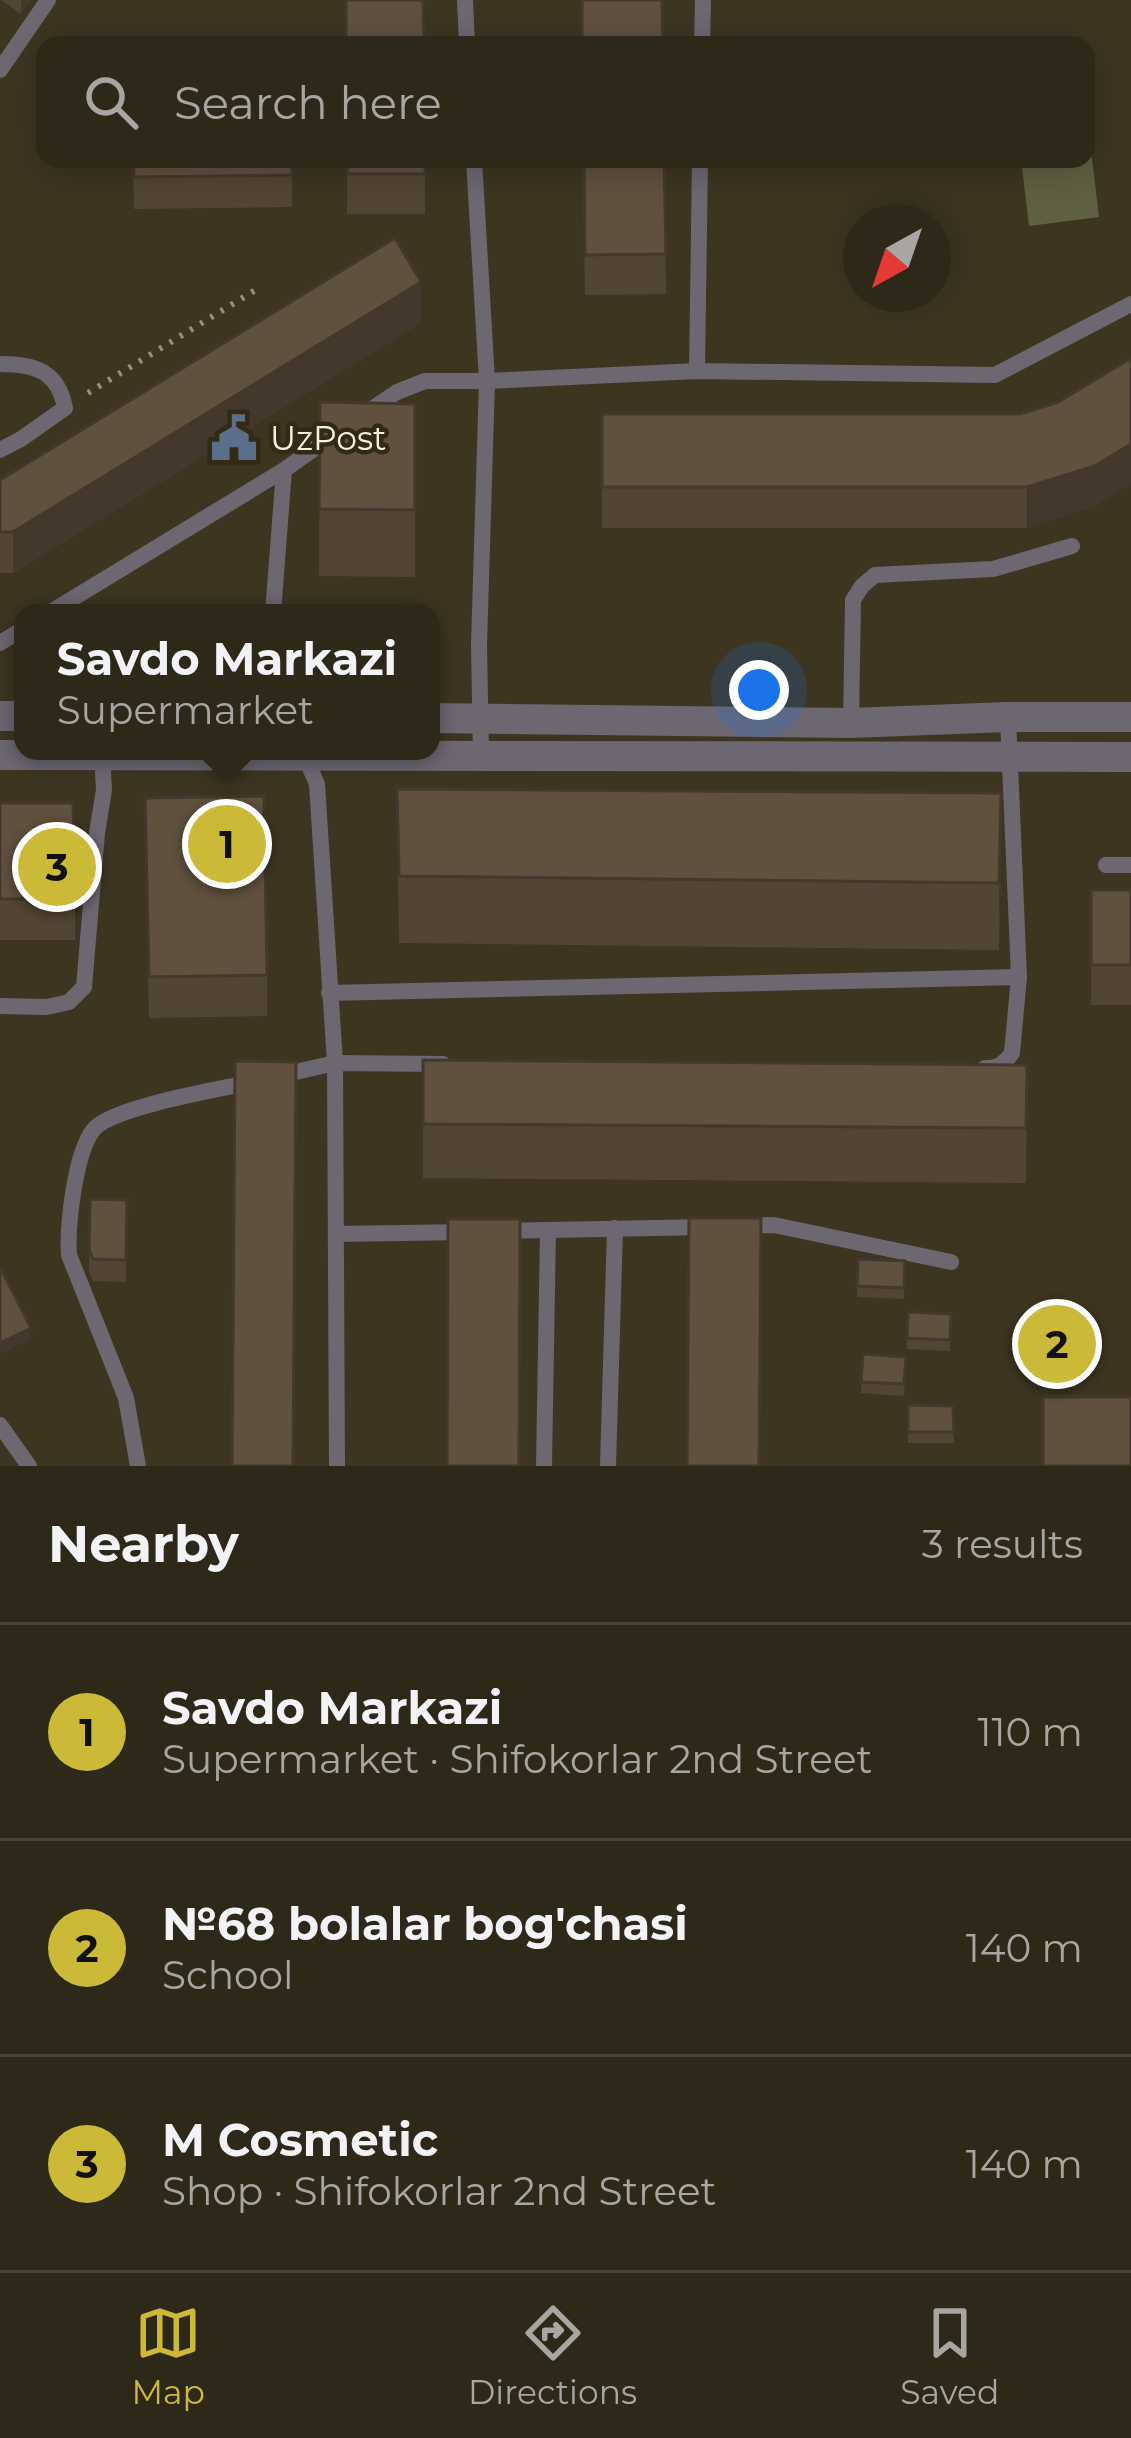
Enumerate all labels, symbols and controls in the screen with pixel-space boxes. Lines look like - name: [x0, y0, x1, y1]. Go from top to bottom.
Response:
- search box: [36, 36, 1095, 168]
- icon: search: [78, 69, 144, 135]
- text: Search here: [174, 75, 442, 130]
- north arrow: [843, 204, 951, 312]
- public building icon: UzPost: [209, 413, 259, 463]
- place label: UzPost: [270, 418, 386, 458]
- popup: [14, 604, 440, 760]
- text: Savdo Markazi: [57, 631, 397, 686]
- your location: [729, 660, 789, 720]
- text: Supermarket: [57, 686, 314, 734]
- pin: 1: [188, 799, 266, 889]
- pin: 3: [18, 822, 96, 912]
- pin: 2: [1018, 1299, 1096, 1389]
- text: Nearby: [48, 1513, 239, 1575]
- text: 3 results: [922, 1520, 1083, 1568]
- text: Savdo Markazi: [162, 1680, 502, 1735]
- text: 1: [79, 1708, 95, 1756]
- text: 110 m: [977, 1708, 1083, 1756]
- text: Supermarket · Shifokorlar 2nd Street: [162, 1735, 872, 1783]
- text: №68 bolalar bog'chasi: [162, 1896, 688, 1951]
- text: 2: [75, 1924, 99, 1972]
- text: 140 m: [966, 1924, 1083, 1972]
- text: School: [162, 1951, 293, 1999]
- text: M Cosmetic: [162, 2112, 438, 2167]
- text: 3: [75, 2140, 99, 2188]
- text: 140 m: [966, 2140, 1083, 2188]
- text: Shop · Shifokorlar 2nd Street: [162, 2167, 716, 2215]
- tab: Map: [132, 2300, 205, 2412]
- tab: Directions: [468, 2300, 637, 2412]
- tab: Saved: [900, 2300, 999, 2412]

